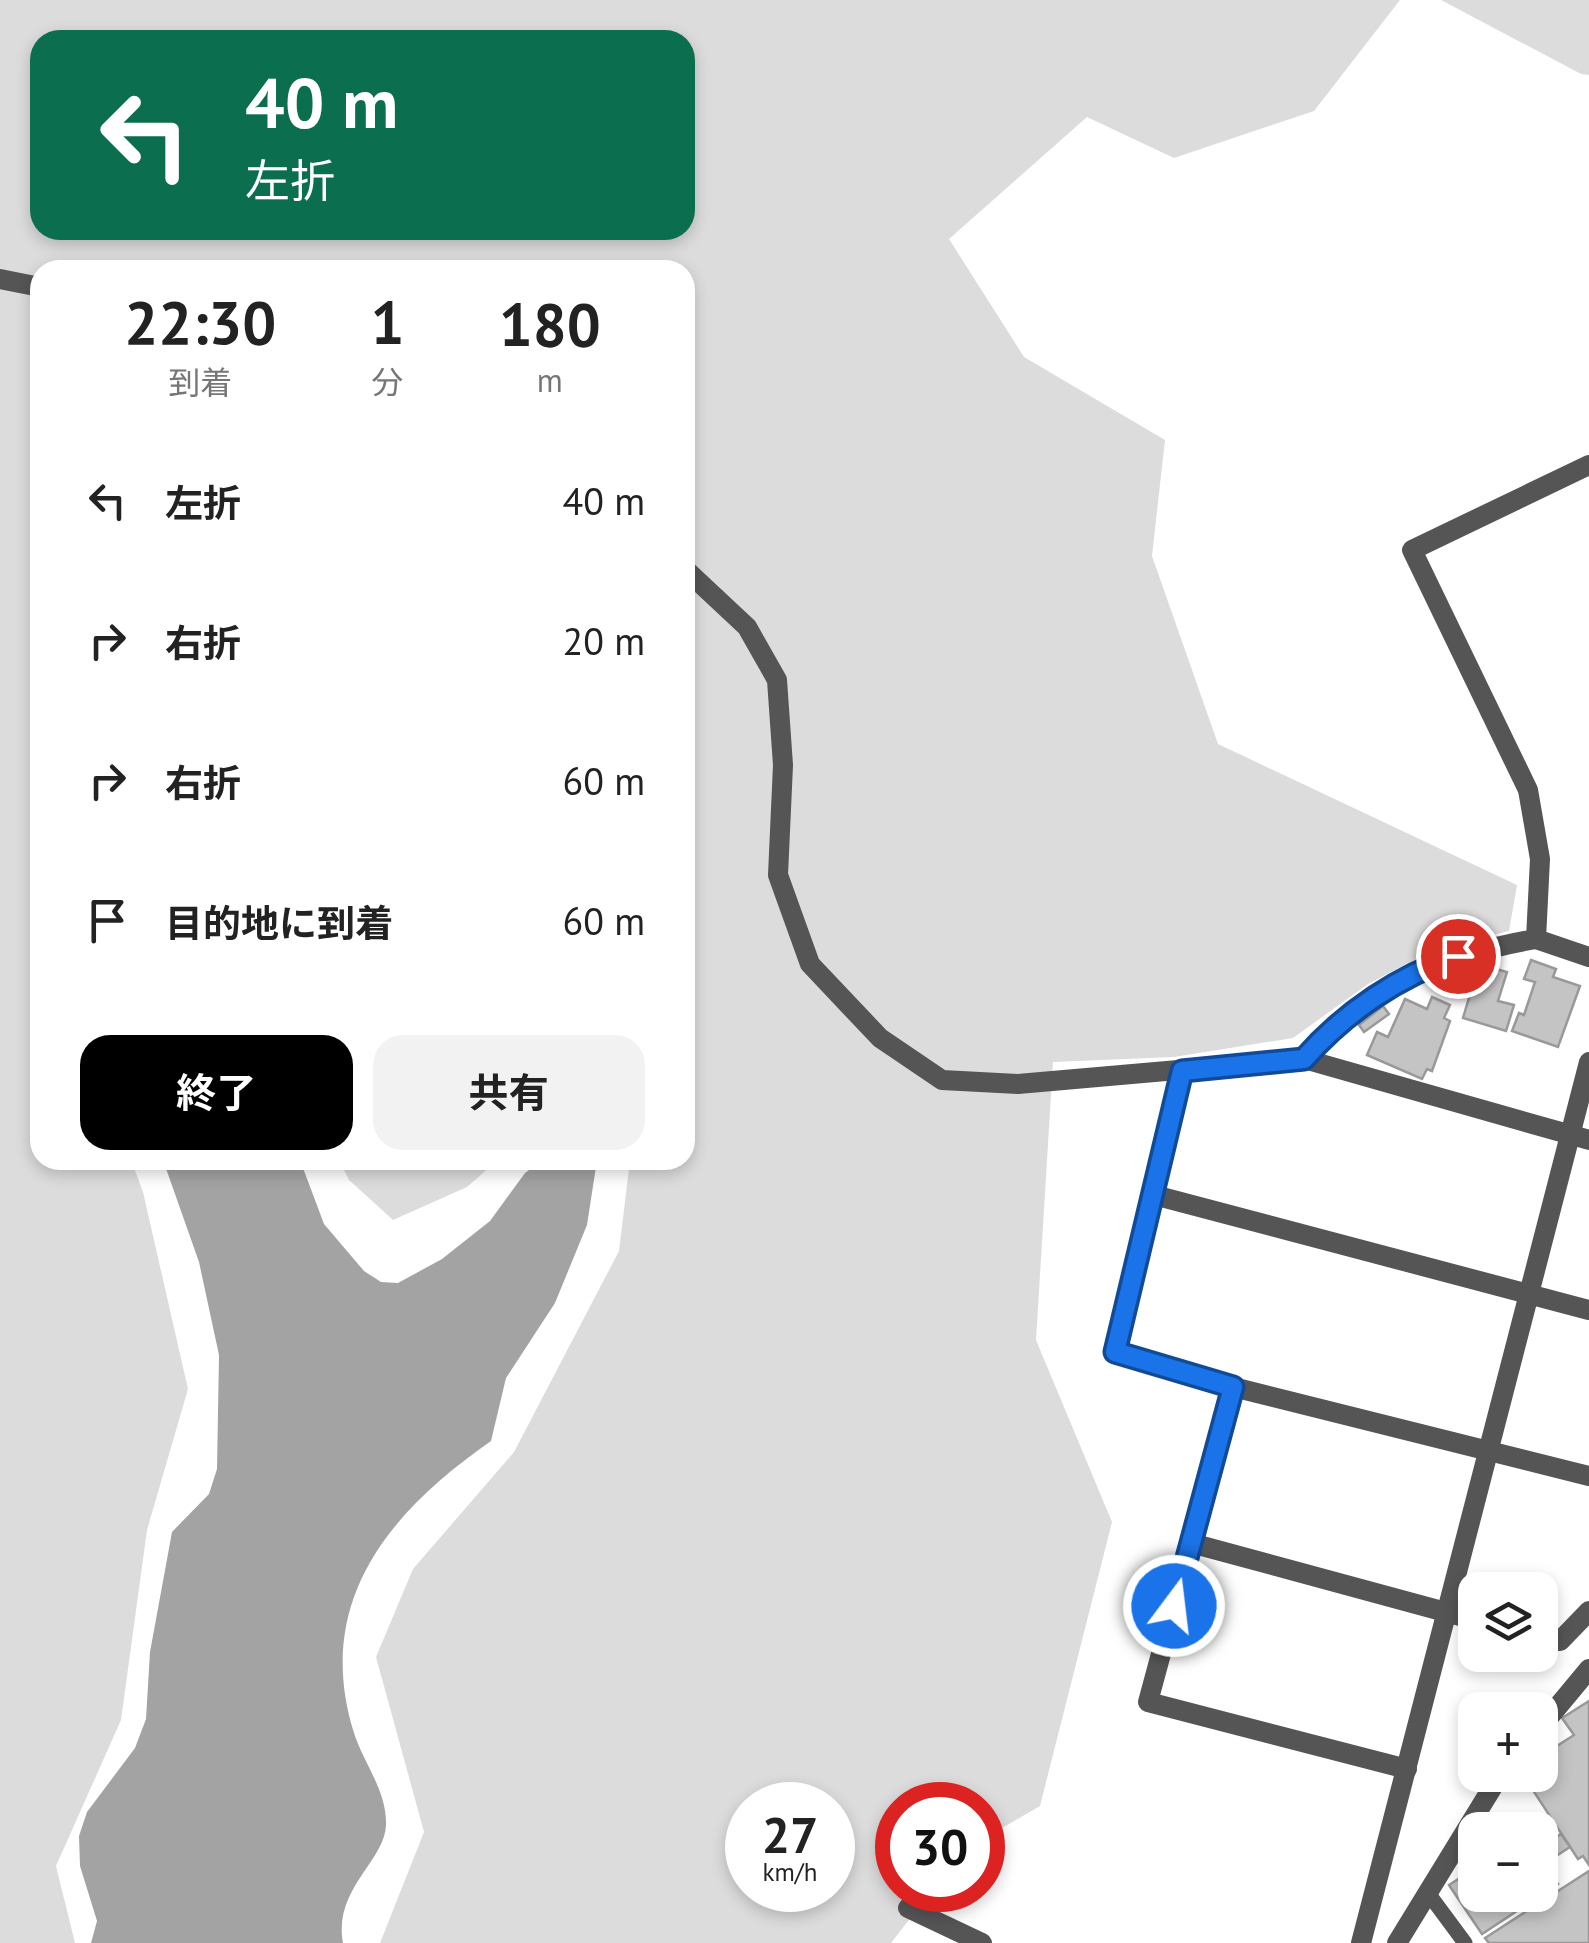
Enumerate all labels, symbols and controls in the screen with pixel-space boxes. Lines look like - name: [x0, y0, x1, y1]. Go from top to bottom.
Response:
- text: 40 m: [245, 57, 398, 147]
- icon: left: [80, 70, 210, 200]
- text: 左折: [245, 151, 335, 209]
- text: 22:30: [124, 283, 276, 361]
- text: 1: [371, 283, 405, 361]
- text: 180: [499, 285, 601, 363]
- text: m: [537, 359, 563, 401]
- text: 到着: [168, 361, 232, 403]
- text: 分: [372, 361, 404, 403]
- icon: left: [80, 473, 135, 528]
- text: 40 m: [563, 476, 645, 525]
- text: 左折: [165, 478, 241, 527]
- icon: right: [80, 613, 135, 668]
- text: 20 m: [563, 616, 645, 665]
- text: 右折: [165, 618, 241, 667]
- icon: right: [80, 753, 135, 808]
- text: 60 m: [563, 756, 645, 805]
- text: 右折: [165, 758, 241, 807]
- icon: arrive: [80, 893, 135, 948]
- text: 60 m: [563, 896, 645, 945]
- text: 目的地に到着: [165, 898, 393, 947]
- pin: [1416, 914, 1501, 999]
- icon: arrive: [1431, 929, 1486, 984]
- button: 終了: [80, 1035, 353, 1150]
- button: 共有: [373, 1035, 645, 1150]
- position arrow: [1122, 1554, 1226, 1658]
- map controls: [1458, 1572, 1558, 1912]
- button: layers: [1458, 1572, 1558, 1672]
- button: +: [1458, 1692, 1558, 1792]
- speed limit sign: 30: [875, 1782, 1005, 1912]
- text: 27: [762, 1802, 818, 1867]
- button: −: [1458, 1812, 1558, 1912]
- text: km/h: [763, 1856, 817, 1888]

